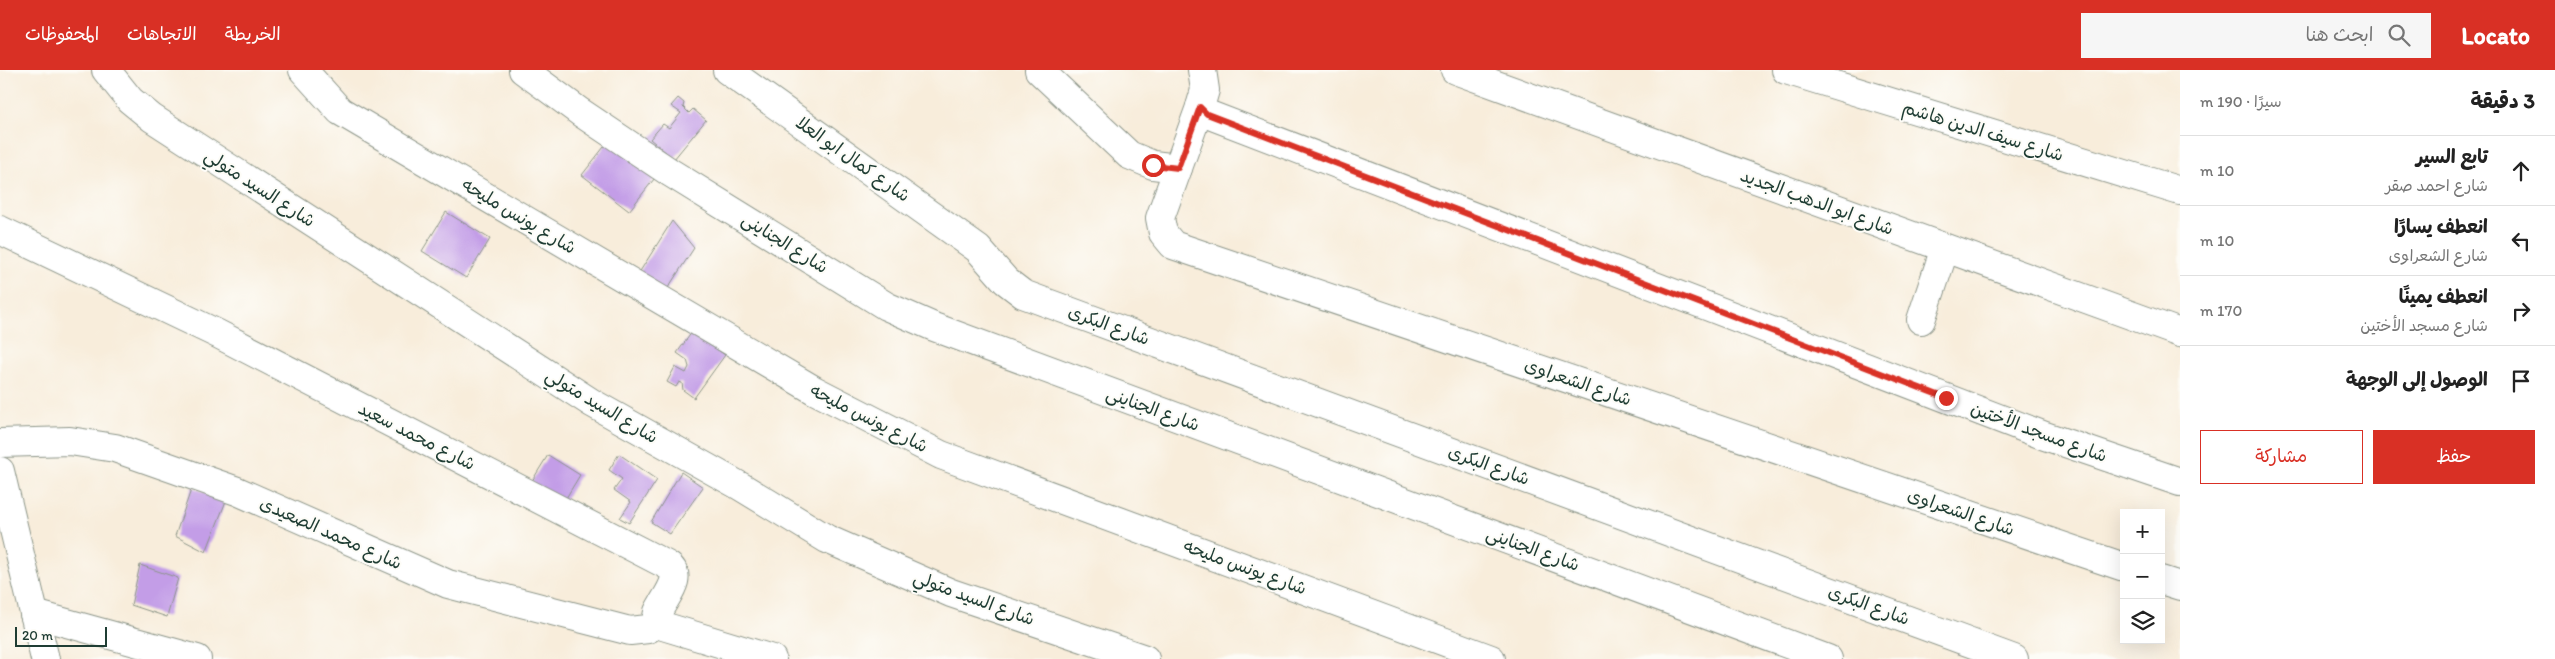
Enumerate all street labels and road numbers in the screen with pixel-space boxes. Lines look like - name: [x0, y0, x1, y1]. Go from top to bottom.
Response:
- street label: شارع سيف الدين هاشم: [1899, 96, 2066, 169]
- street label: شارع كمال ابو العلا: [791, 111, 914, 207]
- street label: شارع السيد متولي: [198, 144, 319, 236]
- street label: شارع ابو الدهب الجديد: [1737, 164, 1897, 241]
- street label: شارع يونس مليحه: [457, 173, 580, 260]
- street label: شارع الجناينى: [737, 208, 832, 279]
- street label: شارع البكرى: [1065, 300, 1153, 351]
- street label: شارع الشعراوى: [1521, 353, 1634, 412]
- street label: شارع السيد متولي: [539, 364, 662, 453]
- street label: شارع يونس مليحه: [806, 379, 932, 458]
- street label: شارع الجناينى: [1103, 382, 1203, 437]
- street label: شارع مسجد الأختين: [1967, 396, 2111, 468]
- street label: شارع محمد سعيد: [354, 397, 479, 476]
- street label: شارع البكرى: [1445, 440, 1533, 491]
- street label: شارع الشعراوى: [1904, 483, 2017, 542]
- street label: شارع محمد الصعيدى: [256, 492, 405, 575]
- street label: شارع الجناينى: [1483, 522, 1583, 577]
- street label: شارع يونس مليحه: [1180, 535, 1310, 600]
- street label: شارع السيد متولي: [909, 566, 1038, 635]
- street label: شارع البكرى: [1825, 580, 1913, 631]

